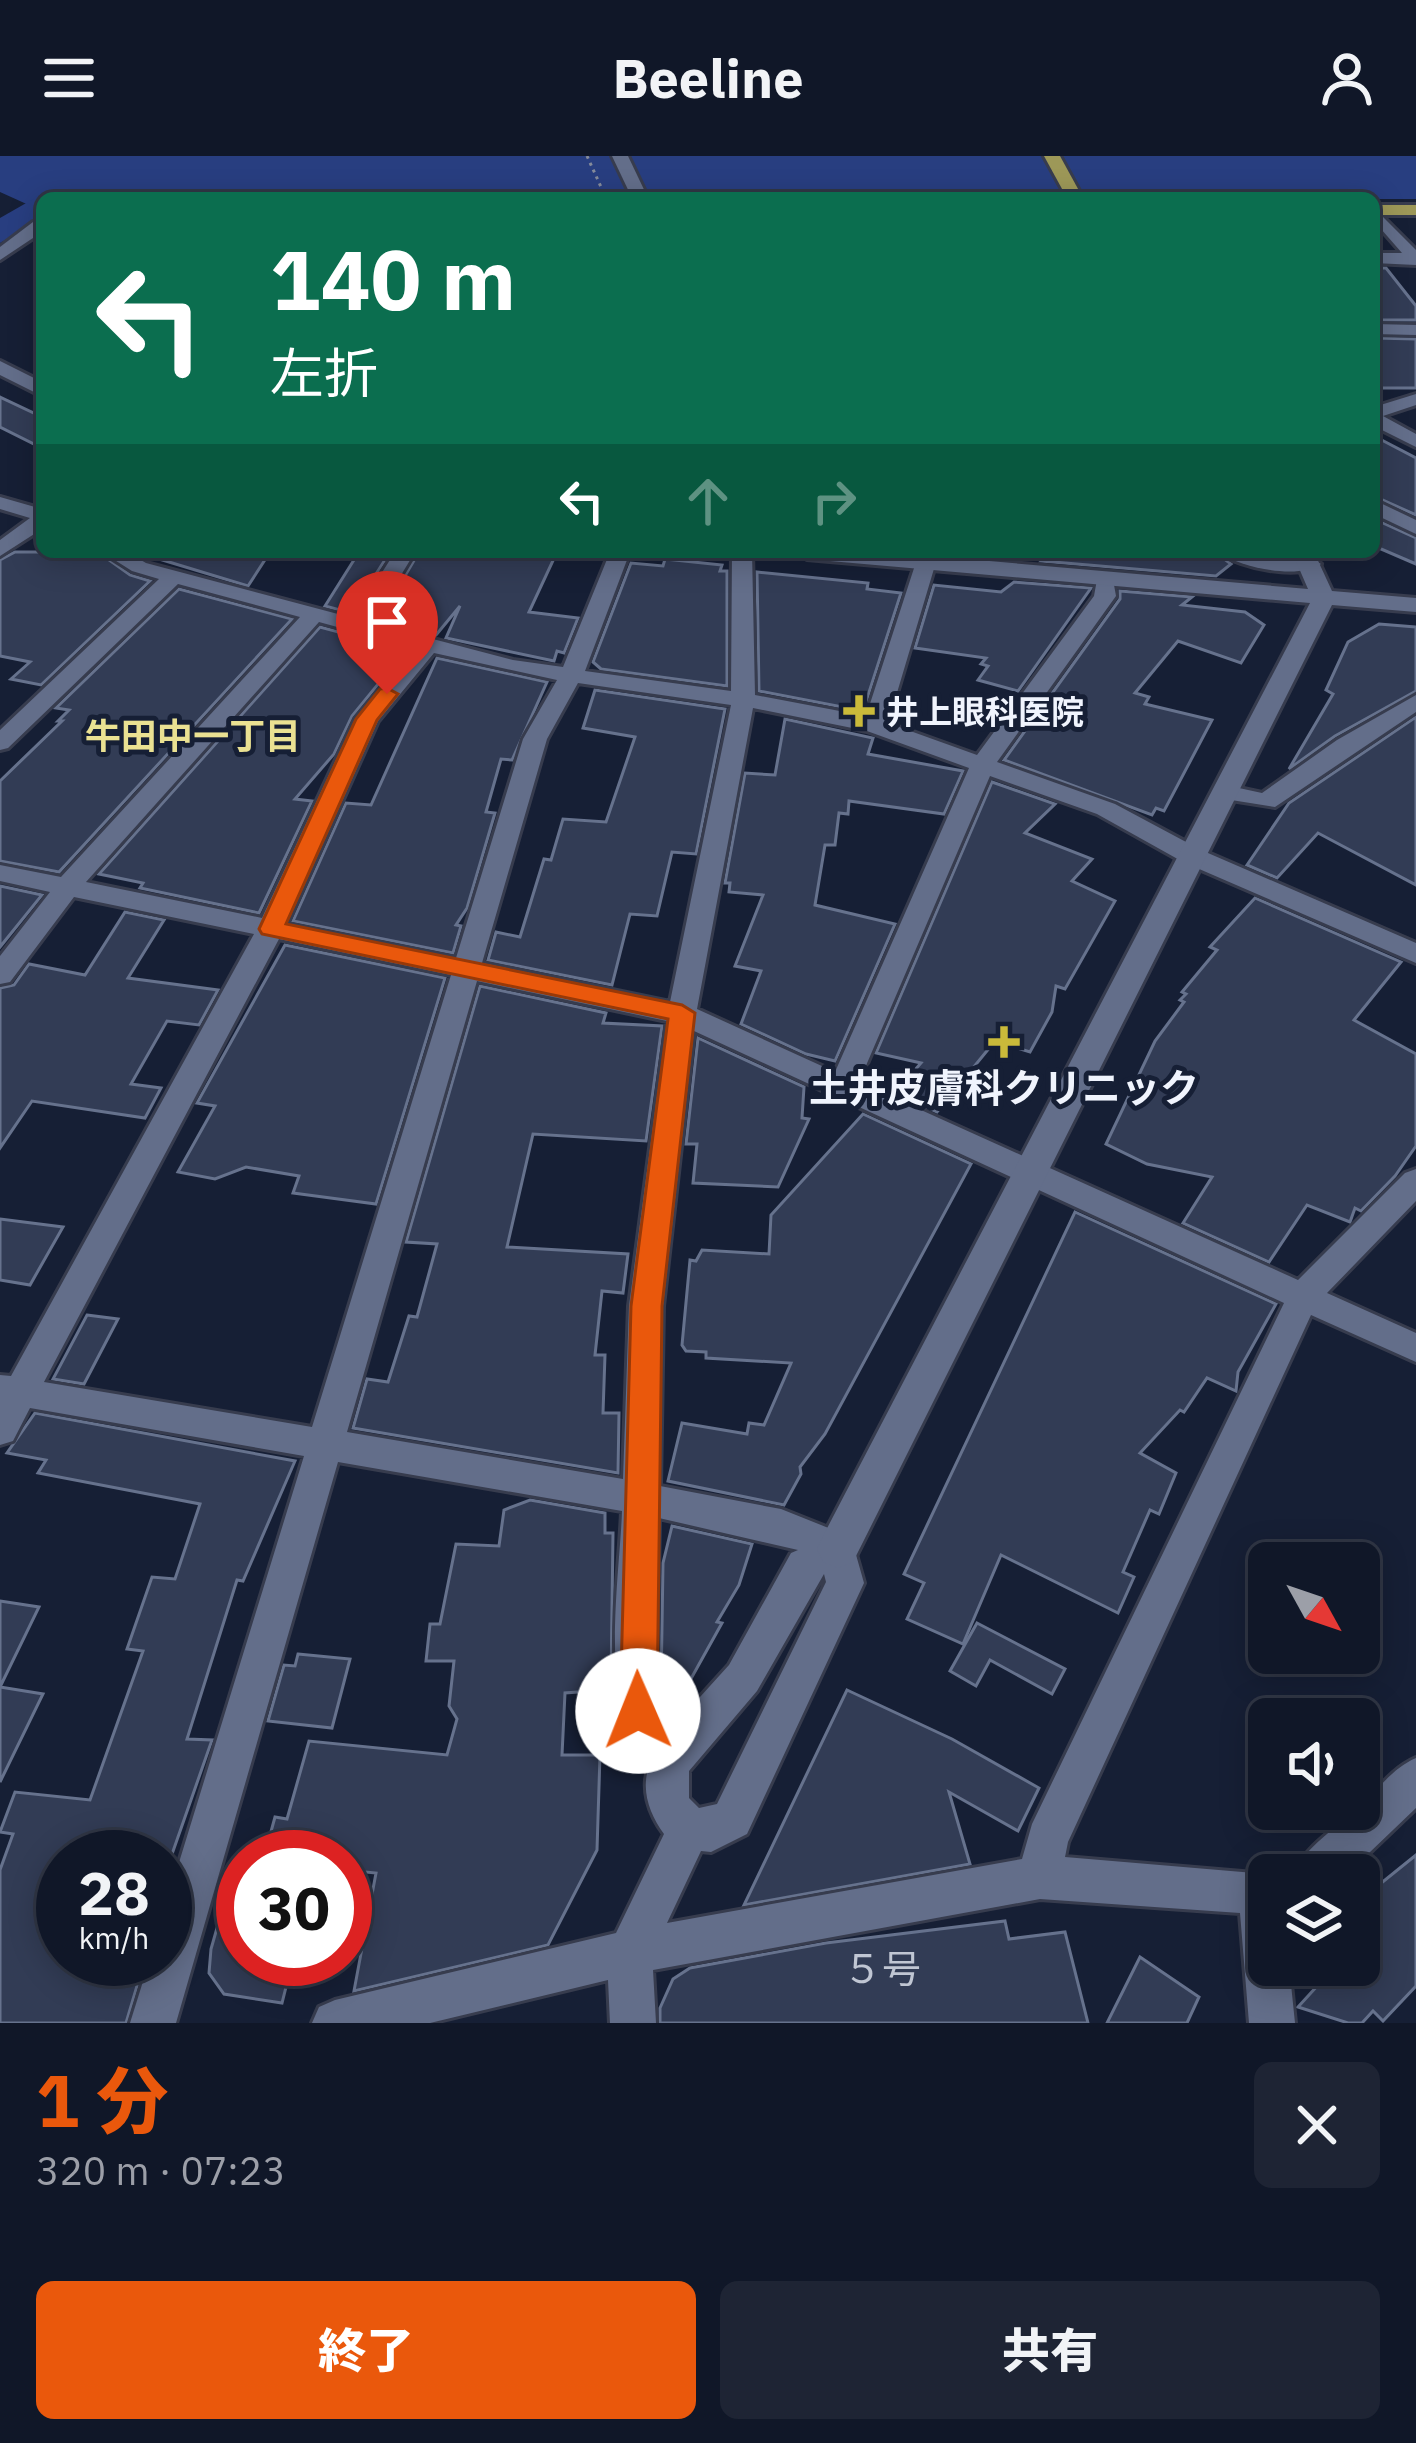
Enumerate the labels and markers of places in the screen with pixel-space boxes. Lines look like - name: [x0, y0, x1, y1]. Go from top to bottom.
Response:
- pin: [336, 571, 438, 694]
- place label: 井上眼科医院: [886, 690, 1084, 733]
- marker: 井上眼科医院: [843, 695, 875, 727]
- marker: 土井皮膚科クリニック: [988, 1026, 1020, 1058]
- place label: 土井皮膚科クリニック: [809, 1062, 1199, 1113]

